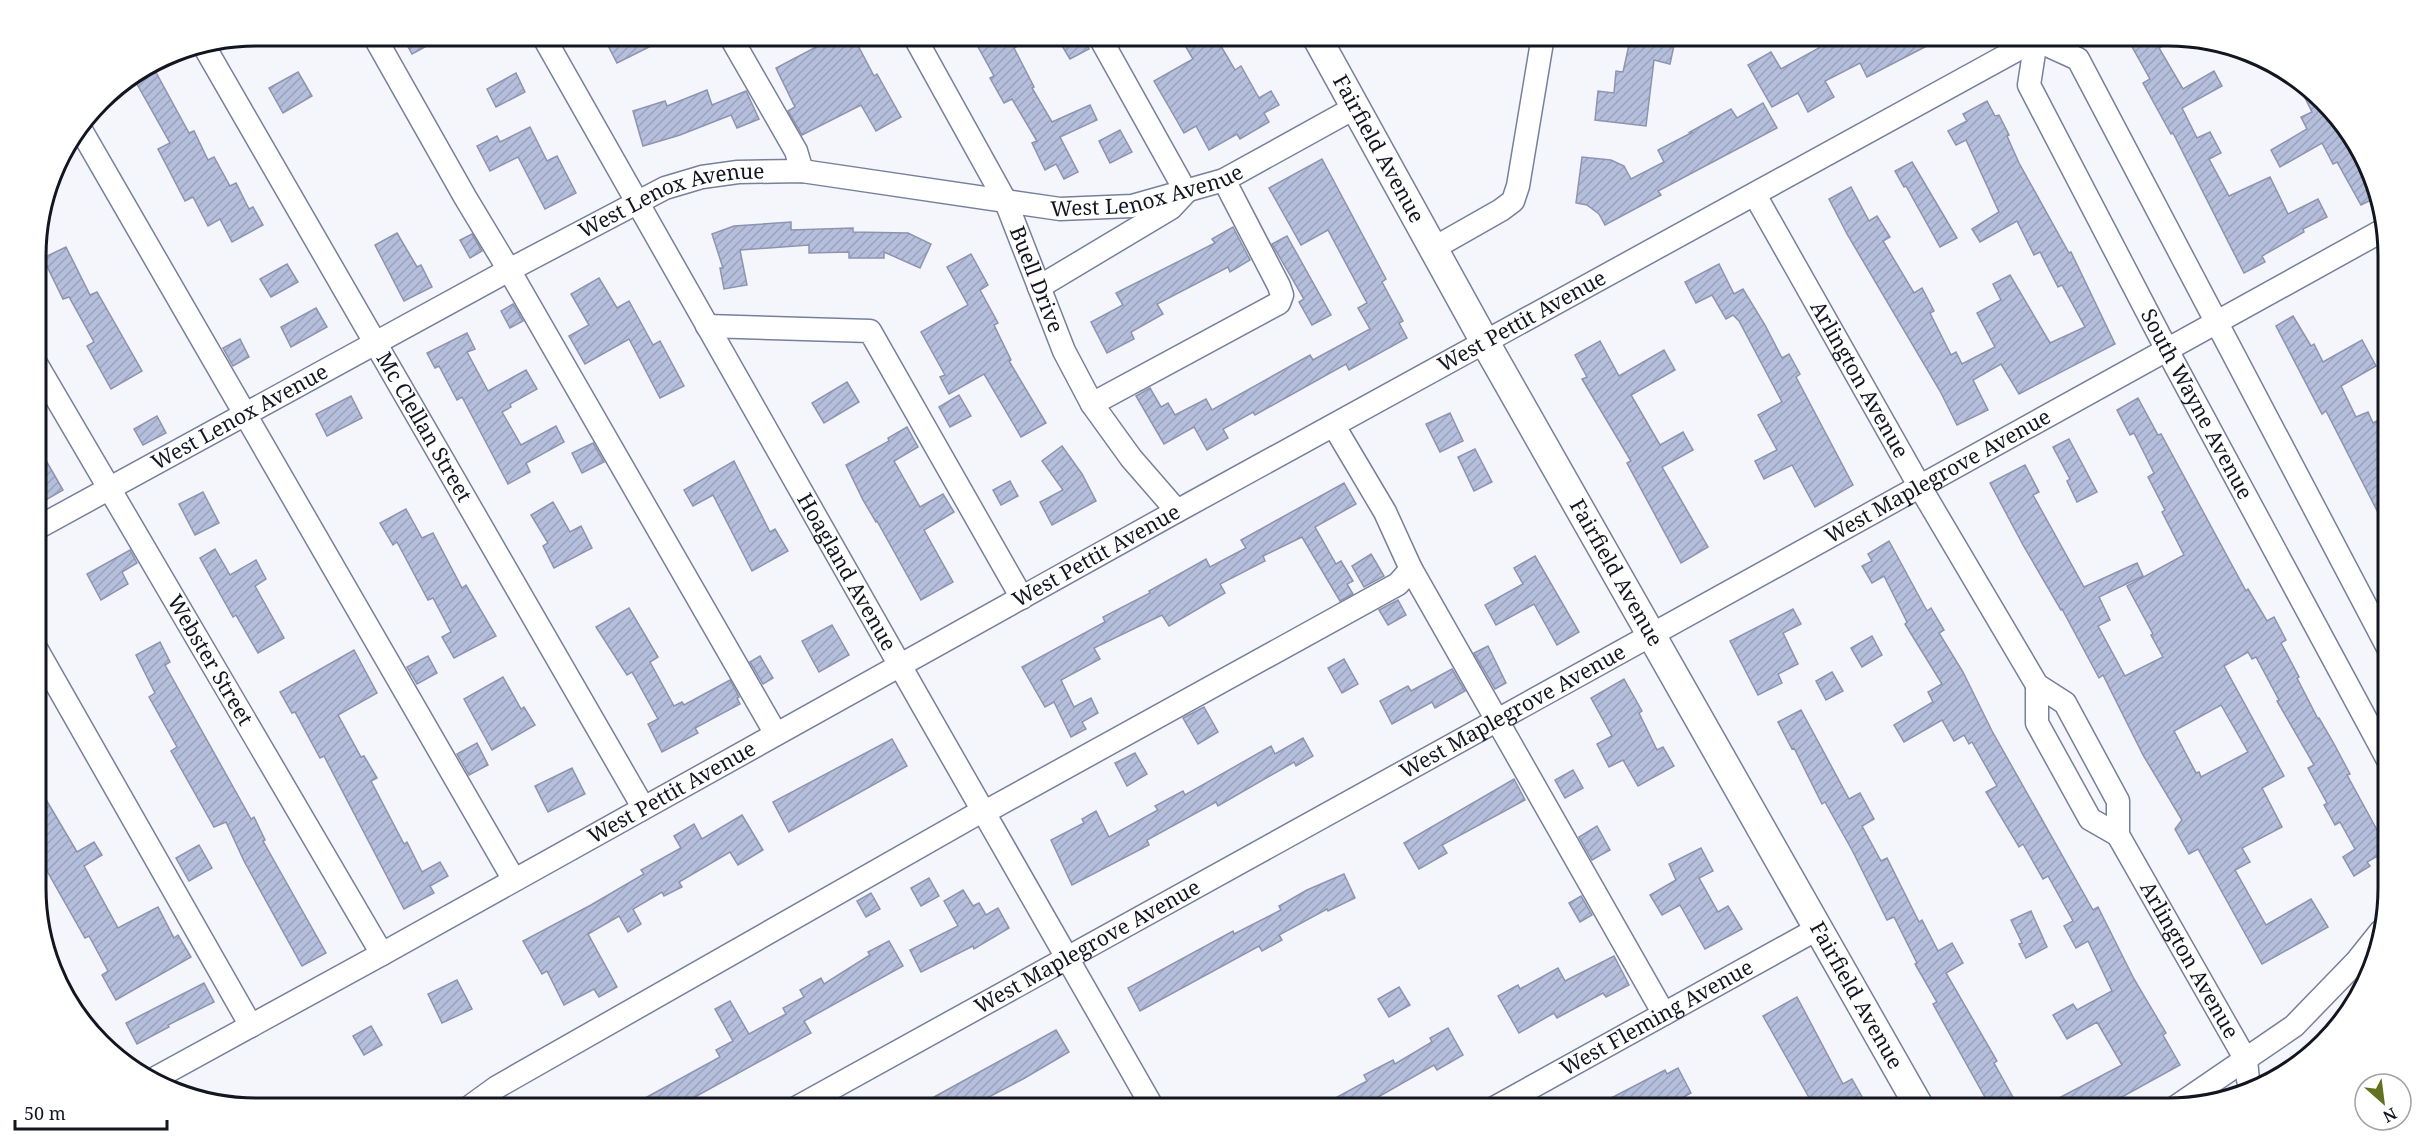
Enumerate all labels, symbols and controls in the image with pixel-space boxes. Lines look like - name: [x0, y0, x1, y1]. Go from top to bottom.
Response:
- street label: Fairfield Avenue: [1327, 69, 1431, 228]
- street label: West Lenox Avenue: [573, 157, 765, 244]
- street label: West Lenox Avenue: [1050, 157, 1248, 222]
- street label: Buell Drive: [1004, 222, 1071, 337]
- street label: West Pettit Avenue: [1433, 263, 1611, 378]
- street label: Arlington Avenue: [1805, 295, 1916, 463]
- street label: South Wayne Avenue: [2135, 304, 2260, 504]
- street label: Mc Clellan Street: [370, 347, 479, 507]
- street label: West Lenox Avenue: [146, 357, 332, 476]
- street label: West Maplegrove Avenue: [1820, 402, 2055, 549]
- street label: Hoagland Avenue: [791, 488, 903, 655]
- street label: Fairfield Avenue: [1564, 494, 1670, 651]
- street label: West Pettit Avenue: [1007, 497, 1185, 613]
- street label: Webster Street: [161, 589, 260, 730]
- street label: West Maplegrove Avenue: [1394, 637, 1630, 784]
- street label: West Pettit Avenue: [582, 734, 760, 850]
- street label: West Maplegrove Avenue: [969, 872, 1205, 1020]
- street label: Arlington Avenue: [2134, 876, 2246, 1043]
- street label: Fairfield Avenue: [1804, 916, 1910, 1074]
- street label: West Fleming Avenue: [1555, 952, 1758, 1082]
- north arrow: [2353, 1072, 2413, 1132]
- scale bar: [15, 1093, 166, 1131]
- text: 50 m: [24, 1101, 66, 1125]
- text: N: [2379, 1103, 2401, 1128]

